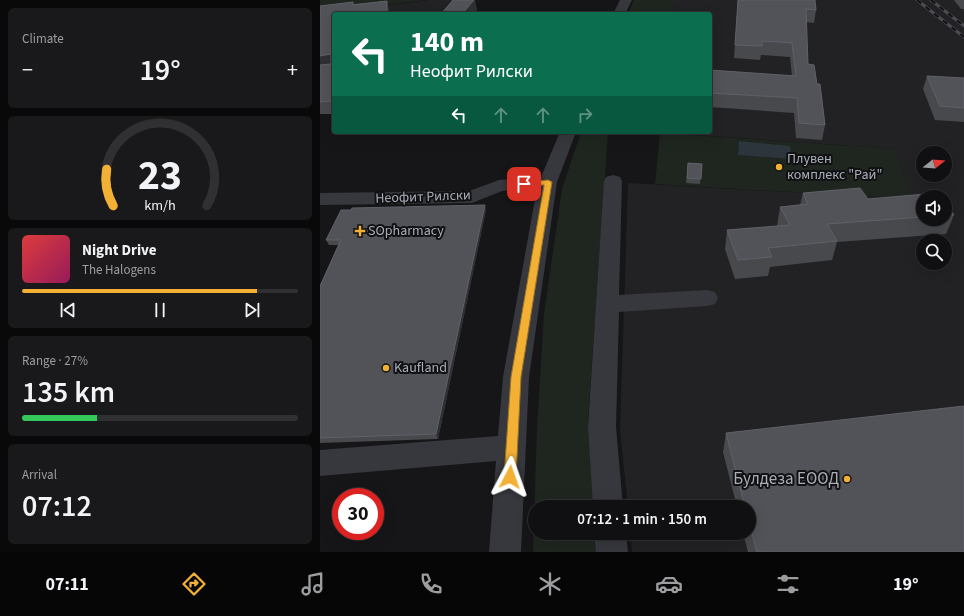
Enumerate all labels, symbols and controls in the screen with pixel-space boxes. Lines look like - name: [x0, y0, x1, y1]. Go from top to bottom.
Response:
- text: 140 m: [410, 22, 484, 62]
- icon: left: [344, 28, 396, 80]
- text: Climate: [22, 30, 64, 48]
- text: 19°: [139, 49, 181, 92]
- text: −: [22, 54, 33, 86]
- text: +: [287, 54, 298, 86]
- text: Неофит Рилски: [410, 59, 533, 84]
- icon: left: [448, 104, 470, 126]
- icon: ahead: [490, 104, 512, 126]
- icon: ahead: [532, 104, 554, 126]
- icon: right: [574, 104, 596, 126]
- text: 23: [138, 146, 182, 206]
- north arrow: [916, 146, 952, 182]
- map controls: [916, 146, 952, 270]
- place label: Плувен комплекс "Рай": [787, 149, 882, 185]
- marker: Плувен комплекс "Рай": [774, 162, 784, 172]
- pin: [507, 167, 541, 201]
- icon: arrive: [513, 173, 535, 195]
- street label: Неофит Рилски: [375, 185, 471, 209]
- button: sound: [916, 190, 952, 226]
- text: km/h: [144, 195, 176, 216]
- place label: SOpharmacy: [368, 221, 444, 241]
- marker: SOpharmacy: [355, 226, 365, 236]
- button: search: [916, 234, 952, 270]
- text: Night Drive: [82, 240, 157, 261]
- text: The Halogens: [82, 261, 156, 279]
- icon: previous: [57, 299, 79, 321]
- icon: pause: [149, 299, 171, 321]
- icon: next: [241, 299, 263, 321]
- text: Range · 27%: [22, 352, 88, 370]
- place label: Kaufland: [394, 358, 447, 378]
- marker: Kaufland: [381, 363, 391, 373]
- text: 135 km: [22, 371, 115, 414]
- position arrow: [489, 456, 531, 498]
- text: Arrival: [22, 466, 57, 484]
- place label: Булдеза ЕООД: [733, 467, 839, 491]
- marker: Булдеза ЕООД: [842, 474, 852, 484]
- text: 07:12: [22, 485, 92, 528]
- speed limit sign: 30: [332, 488, 384, 540]
- text: 07:12 · 1 min · 150 m: [577, 509, 707, 530]
- icon: directions: [180, 570, 208, 598]
- icon: music: [299, 570, 327, 598]
- icon: phone: [417, 570, 445, 598]
- icon: climate: [536, 570, 564, 598]
- icon: car: [655, 570, 683, 598]
- icon: filters: [774, 570, 802, 598]
- text: 07:11: [45, 572, 89, 597]
- text: 19°: [893, 572, 919, 597]

